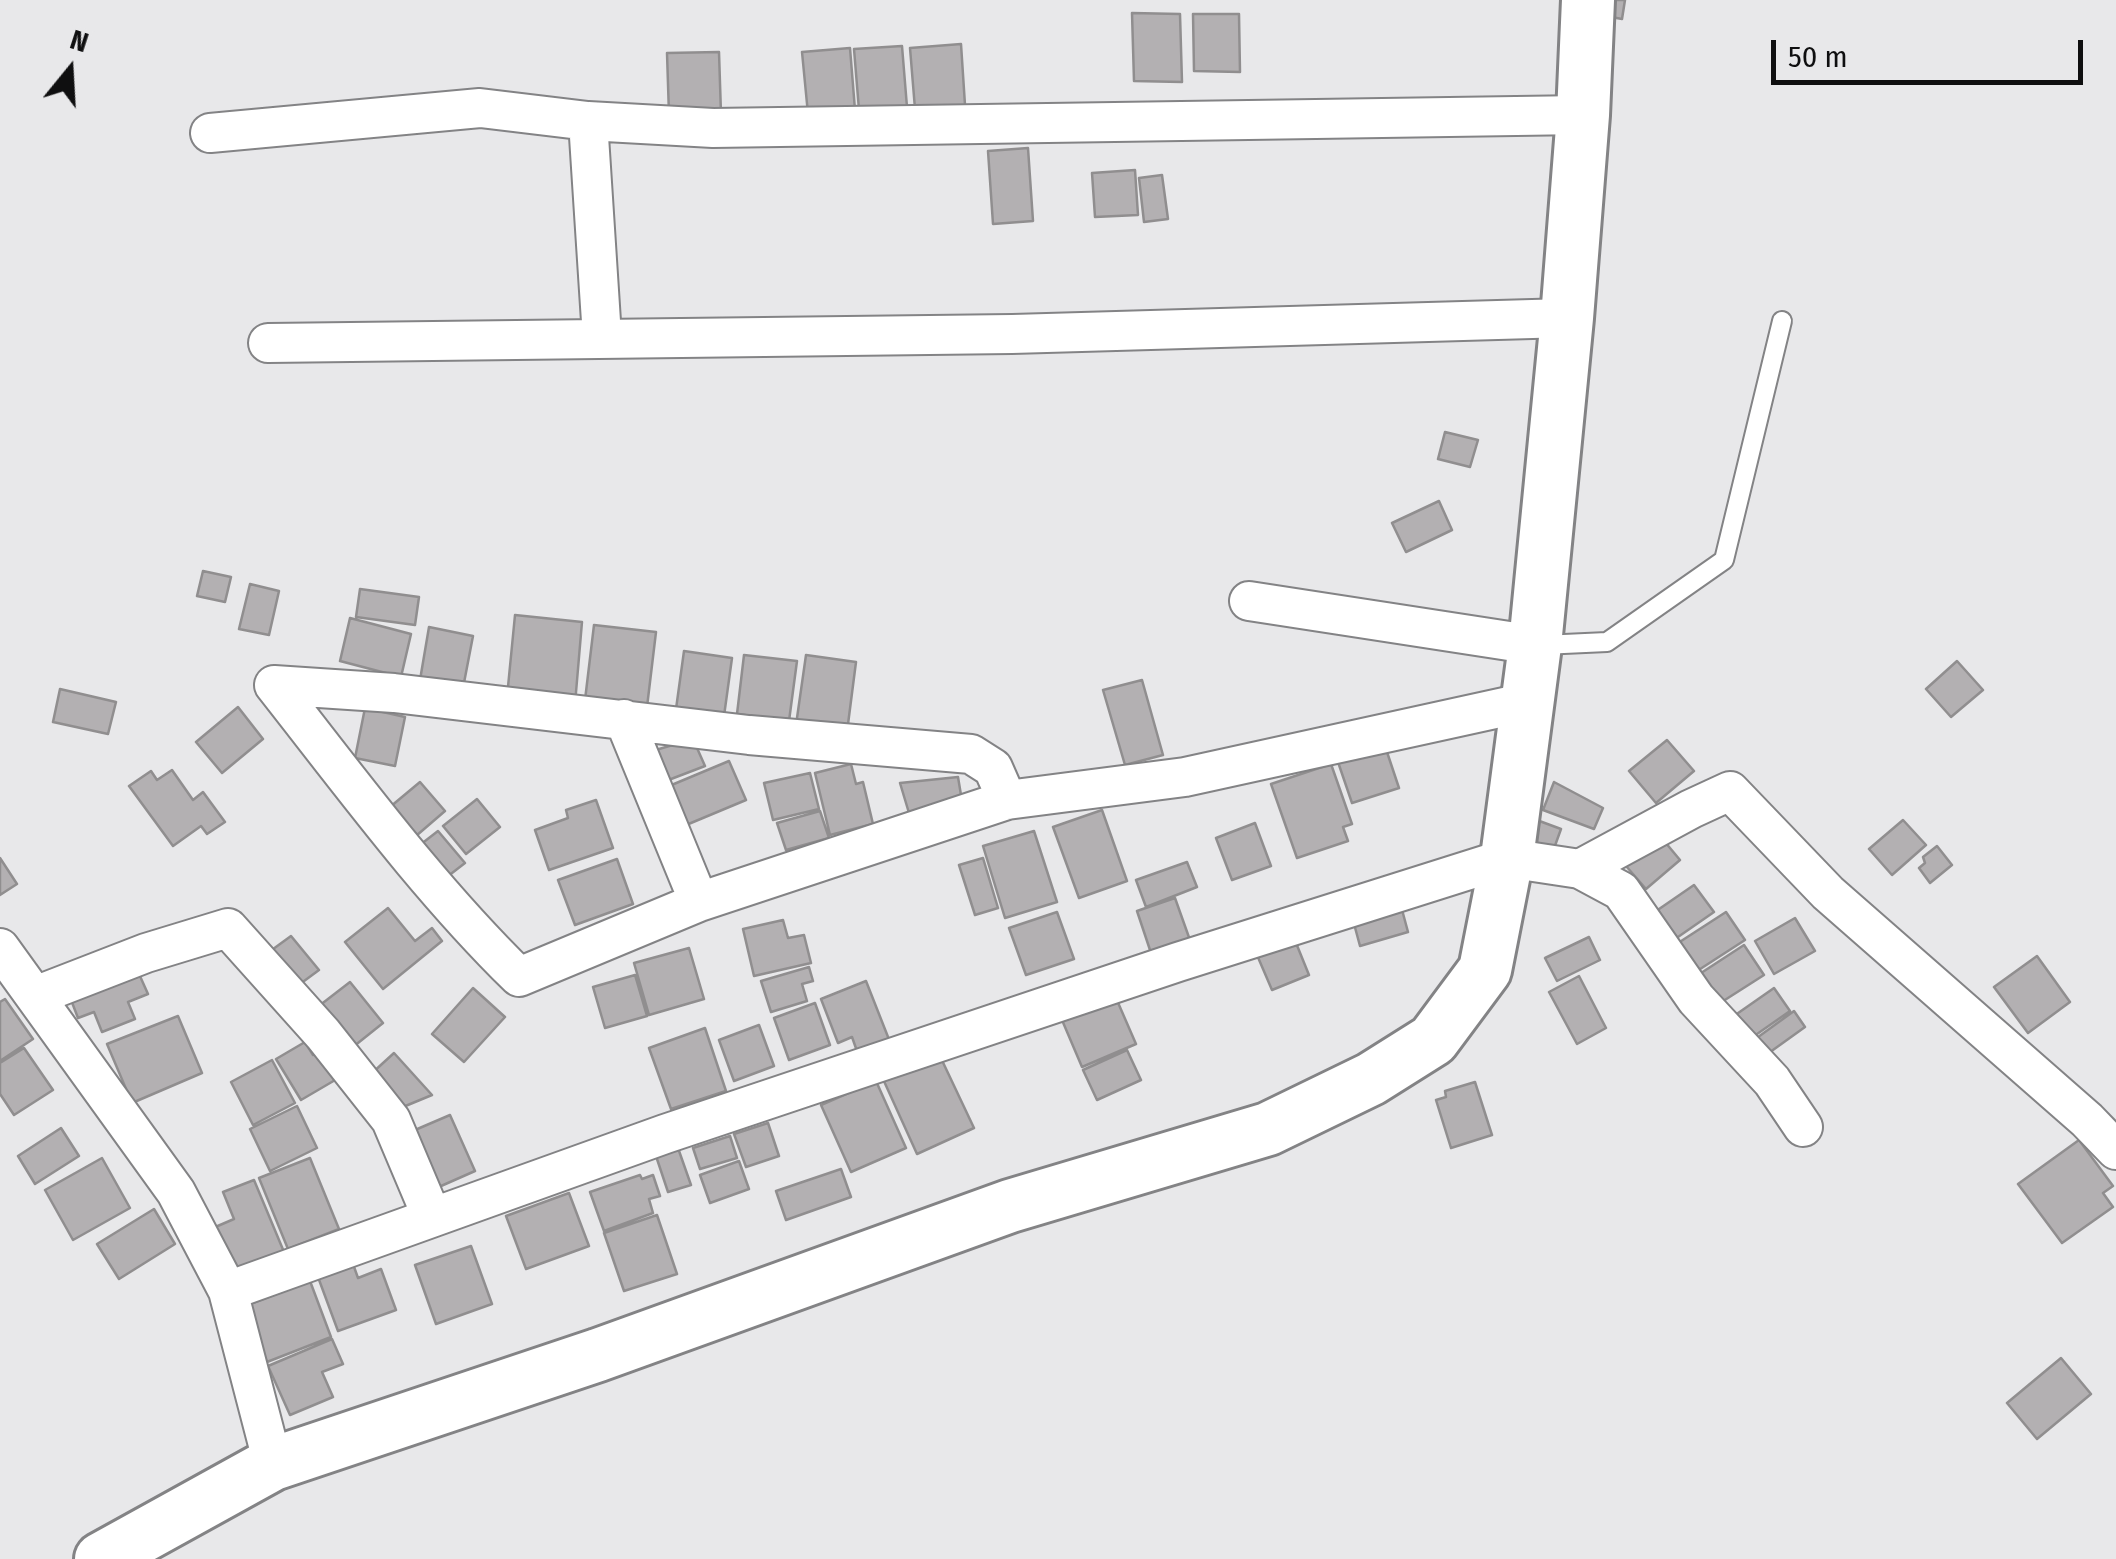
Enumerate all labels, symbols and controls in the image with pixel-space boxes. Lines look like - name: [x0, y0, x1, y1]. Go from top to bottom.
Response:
- north arrow: [20, 20, 120, 120]
- scale bar: [1776, 20, 2088, 82]
- text: N: [66, 23, 93, 59]
- text: 50 m: [1788, 39, 1848, 75]

